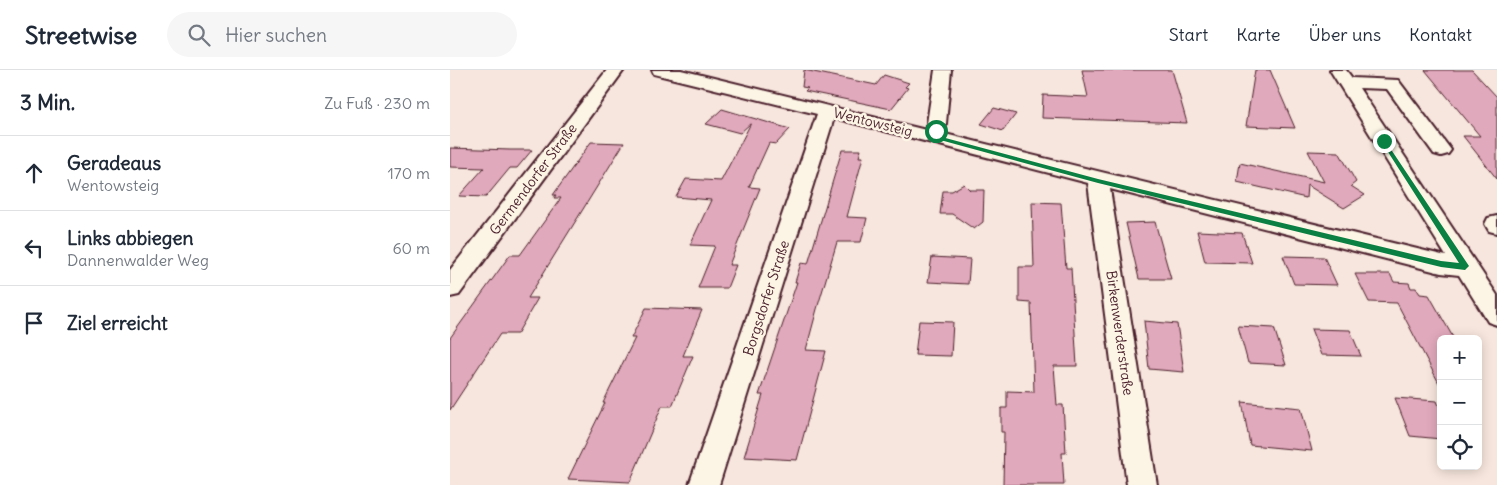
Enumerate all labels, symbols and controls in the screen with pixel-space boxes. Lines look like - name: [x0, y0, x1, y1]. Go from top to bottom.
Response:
- search box: [167, 12, 517, 57]
- text: Streetwise: [25, 20, 137, 50]
- icon: search: [185, 21, 213, 49]
- text: Hier suchen: [225, 23, 327, 47]
- text: Start: [1169, 23, 1208, 46]
- text: Karte: [1236, 23, 1281, 46]
- text: Über uns: [1309, 23, 1381, 46]
- text: Kontakt: [1409, 23, 1472, 46]
- text: 3 Min.: [20, 89, 75, 116]
- text: Zu Fuß · 230 m: [324, 93, 430, 113]
- street label: Wentowsteig: [832, 103, 914, 141]
- street label: Germendorfer Straße: [485, 120, 581, 238]
- route start: [925, 120, 948, 143]
- route end: [1373, 130, 1396, 153]
- text: Geradeaus: [67, 151, 161, 175]
- icon: ahead: [20, 159, 48, 187]
- text: 170 m: [387, 163, 430, 183]
- text: Wentowsteig: [67, 175, 159, 195]
- text: Links abbiegen: [67, 226, 194, 250]
- icon: left: [20, 234, 48, 262]
- text: 60 m: [392, 238, 430, 258]
- street label: Borgsdorfer Straße: [739, 238, 793, 358]
- text: Dannenwalder Weg: [67, 250, 209, 270]
- street label: Birkenwerderstraße: [1102, 269, 1138, 397]
- icon: arrive: [20, 309, 48, 337]
- text: Ziel erreicht: [67, 311, 168, 335]
- map controls: [1437, 335, 1482, 470]
- button: +: [1437, 335, 1482, 380]
- button: −: [1437, 380, 1482, 425]
- button: locate: [1437, 425, 1482, 470]

